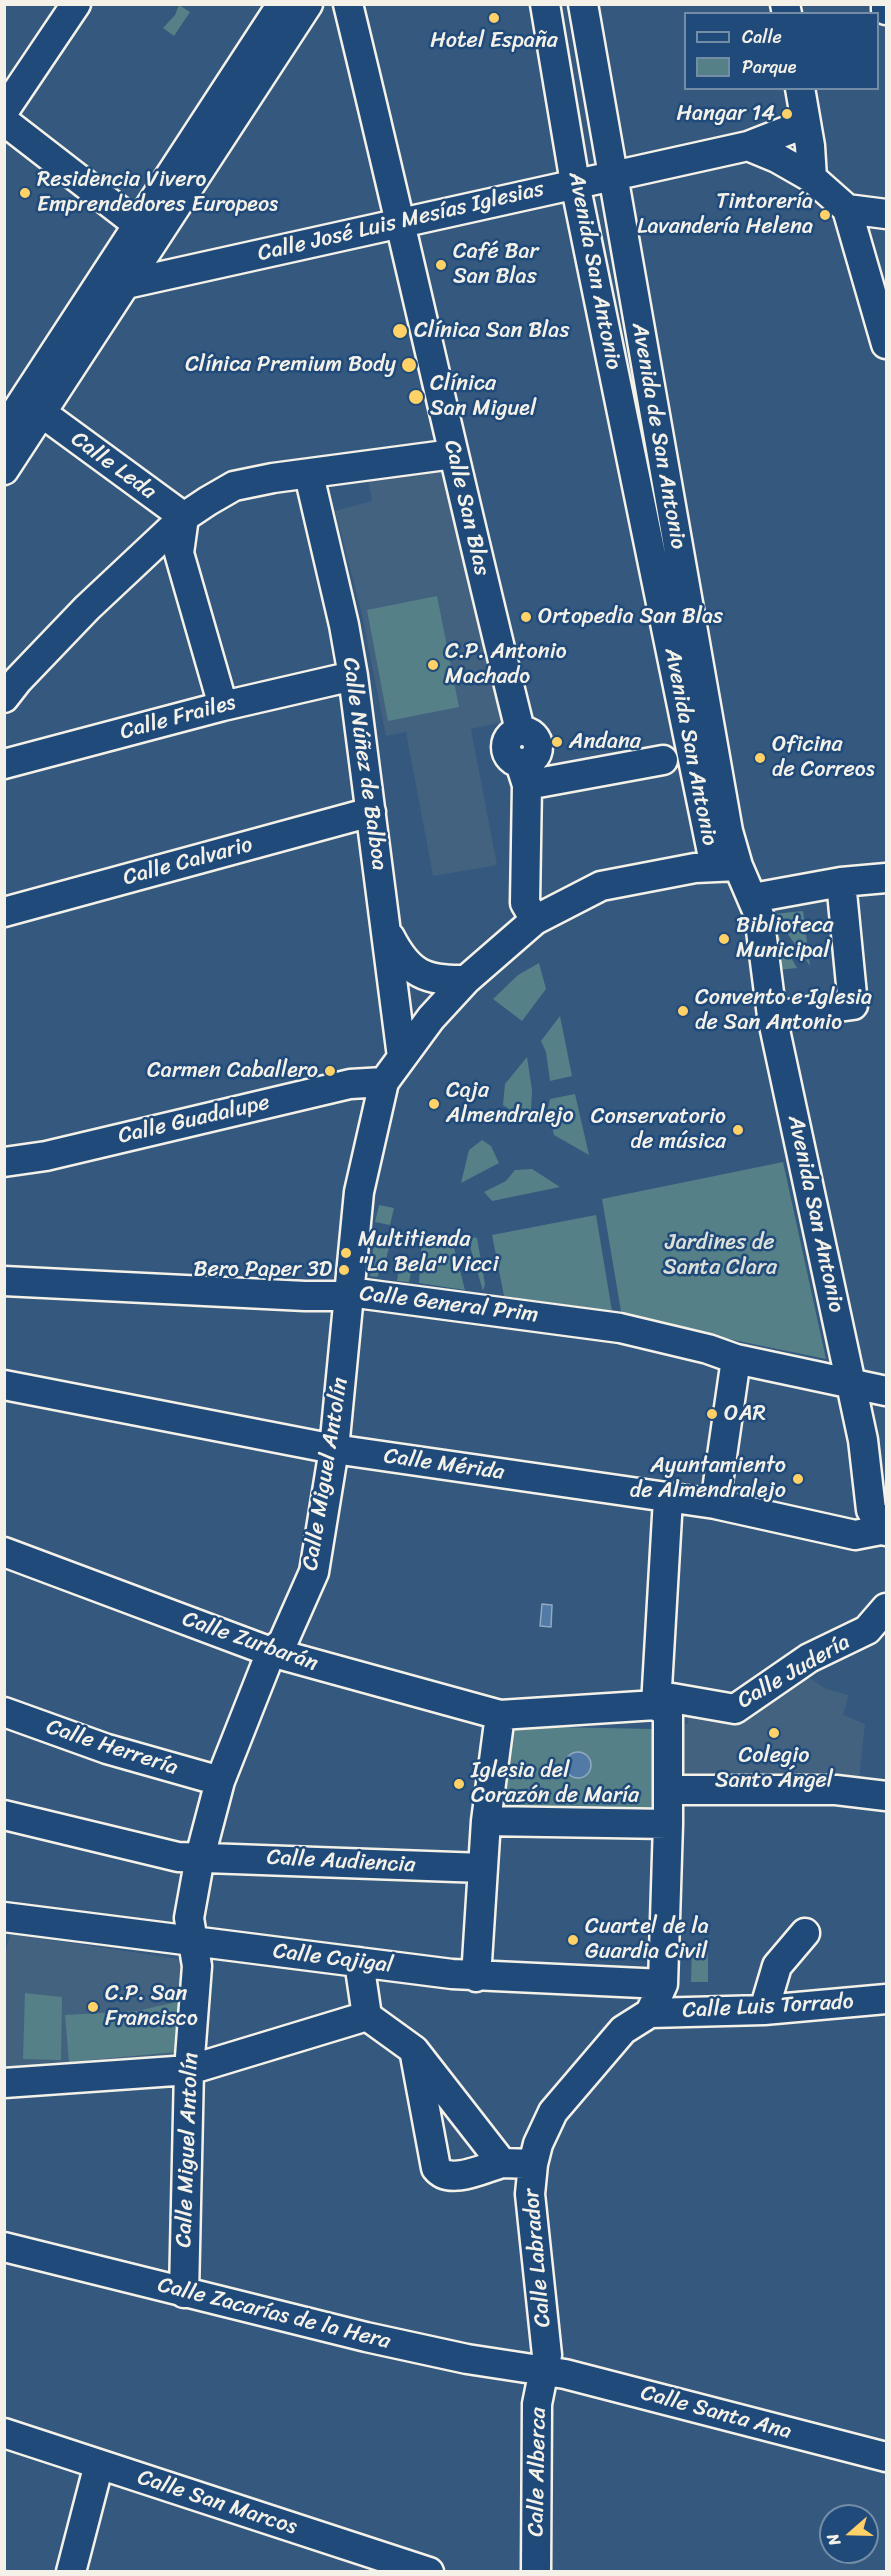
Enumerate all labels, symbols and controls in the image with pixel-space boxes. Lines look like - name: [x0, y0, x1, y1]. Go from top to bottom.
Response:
- marker: Hotel España: [487, 11, 501, 25]
- legend: [684, 12, 879, 90]
- text: Calle: [742, 21, 782, 53]
- place label: Hotel España: [430, 28, 558, 54]
- text: Parque: [742, 51, 796, 83]
- place label: Hangar 14: [676, 101, 775, 127]
- marker: Hangar 14: [780, 107, 794, 121]
- place label: Residencia Vivero Emprendedores Europeos: [37, 167, 278, 218]
- street label: Avenida San Antonio: [562, 170, 626, 372]
- street label: Calle José Luis Mesías Iglesias: [255, 176, 547, 268]
- marker: Residencia Vivero Emprendedores Europeos: [18, 186, 32, 200]
- place label: Tintorería Lavandería Helena: [637, 189, 813, 240]
- marker: Tintorería Lavandería Helena: [818, 208, 832, 222]
- place label: Café Bar San Blas: [453, 239, 538, 290]
- marker: Café Bar San Blas: [434, 258, 448, 272]
- place label: Clínica San Blas: [414, 318, 569, 344]
- street label: Avenida de San Antonio: [625, 321, 691, 551]
- marker: Clínica San Blas: [391, 322, 409, 340]
- place label: Clínica Premium Body: [185, 352, 396, 378]
- marker: Clínica Premium Body: [400, 356, 418, 374]
- place label: Clínica San Miguel: [430, 371, 536, 422]
- marker: Clínica San Miguel: [407, 388, 425, 406]
- street label: Calle Leda: [65, 426, 161, 506]
- street label: Calle San Blas: [438, 438, 494, 578]
- place label: Ortopedia San Blas: [538, 604, 723, 630]
- marker: Ortopedia San Blas: [519, 610, 533, 624]
- place label: C.P. Antonio Machado: [445, 639, 567, 690]
- street label: Avenida San Antonio: [658, 646, 722, 848]
- street label: Calle Núñez de Balboa: [336, 656, 392, 872]
- marker: C.P. Antonio Machado: [426, 658, 440, 672]
- street label: Calle Frailes: [117, 690, 239, 746]
- place label: Andana: [569, 729, 641, 755]
- place label: Oficina de Correos: [772, 732, 875, 784]
- marker: Andana: [550, 735, 564, 749]
- marker: Oficina de Correos: [753, 751, 767, 765]
- street label: Calle Calvario: [120, 832, 256, 892]
- place label: Biblioteca Municipal: [736, 913, 833, 964]
- marker: Biblioteca Municipal: [717, 932, 731, 946]
- place label: Convento e Iglesia de San Antonio: [695, 985, 872, 1036]
- marker: Convento e Iglesia de San Antonio: [676, 1004, 690, 1018]
- place label: Carmen Caballero: [147, 1058, 318, 1084]
- marker: Carmen Caballero: [323, 1064, 337, 1078]
- place label: Caja Almendralejo: [446, 1078, 574, 1130]
- street label: Calle Guadalupe: [116, 1090, 272, 1150]
- marker: Caja Almendralejo: [427, 1097, 441, 1111]
- place label: Conservatorio de música: [591, 1104, 726, 1156]
- street label: Avenida San Antonio: [781, 1113, 849, 1315]
- marker: Conservatorio de música: [731, 1123, 745, 1137]
- place label: Multitienda "La Bela" Vicci: [358, 1227, 498, 1278]
- park label: Jardines de Santa Clara: [663, 1230, 777, 1282]
- marker: Multitienda "La Bela" Vicci: [339, 1246, 353, 1260]
- place label: Bero Paper 3D: [194, 1257, 332, 1283]
- marker: Bero Paper 3D: [337, 1263, 351, 1277]
- street label: Calle General Prim: [358, 1281, 540, 1329]
- street label: Calle Miguel Antolín: [298, 1376, 354, 1572]
- place label: OAR: [724, 1401, 766, 1427]
- marker: OAR: [705, 1407, 719, 1421]
- street label: Calle Mérida: [382, 1443, 506, 1487]
- place label: Ayuntamiento de Almendralejo: [630, 1453, 786, 1504]
- marker: Ayuntamiento de Almendralejo: [791, 1472, 805, 1486]
- street label: Calle Zurbarán: [179, 1606, 321, 1678]
- street label: Calle Judería: [733, 1629, 855, 1715]
- street label: Calle Herrería: [43, 1714, 181, 1782]
- marker: Colegio Santo Ángel: [767, 1726, 781, 1740]
- place label: Colegio Santo Ángel: [715, 1743, 833, 1795]
- place label: Iglesia del Corazón de María: [471, 1758, 639, 1810]
- marker: Iglesia del Corazón de María: [452, 1777, 466, 1791]
- street label: Calle Audiencia: [266, 1845, 416, 1879]
- place label: Cuartel de la Guardia Civil: [585, 1914, 709, 1966]
- marker: Cuartel de la Guardia Civil: [566, 1933, 580, 1947]
- street label: Calle Cajigal: [271, 1939, 395, 1979]
- place label: C.P. San Francisco: [105, 1981, 198, 2032]
- street label: Calle Luis Torrado: [682, 1989, 854, 2025]
- marker: C.P. San Francisco: [86, 2000, 100, 2014]
- street label: Calle Miguel Antolín: [171, 2052, 205, 2248]
- street label: Calle Labrador: [519, 2188, 557, 2328]
- street label: Calle Zacarías de la Hera: [155, 2272, 393, 2356]
- street label: Calle Santa Ana: [638, 2380, 794, 2446]
- street label: Calle Alberca: [524, 2407, 552, 2537]
- street label: Calle San Marcos: [134, 2465, 300, 2541]
- north arrow: [819, 2504, 879, 2564]
- text: N: [818, 2529, 849, 2550]

